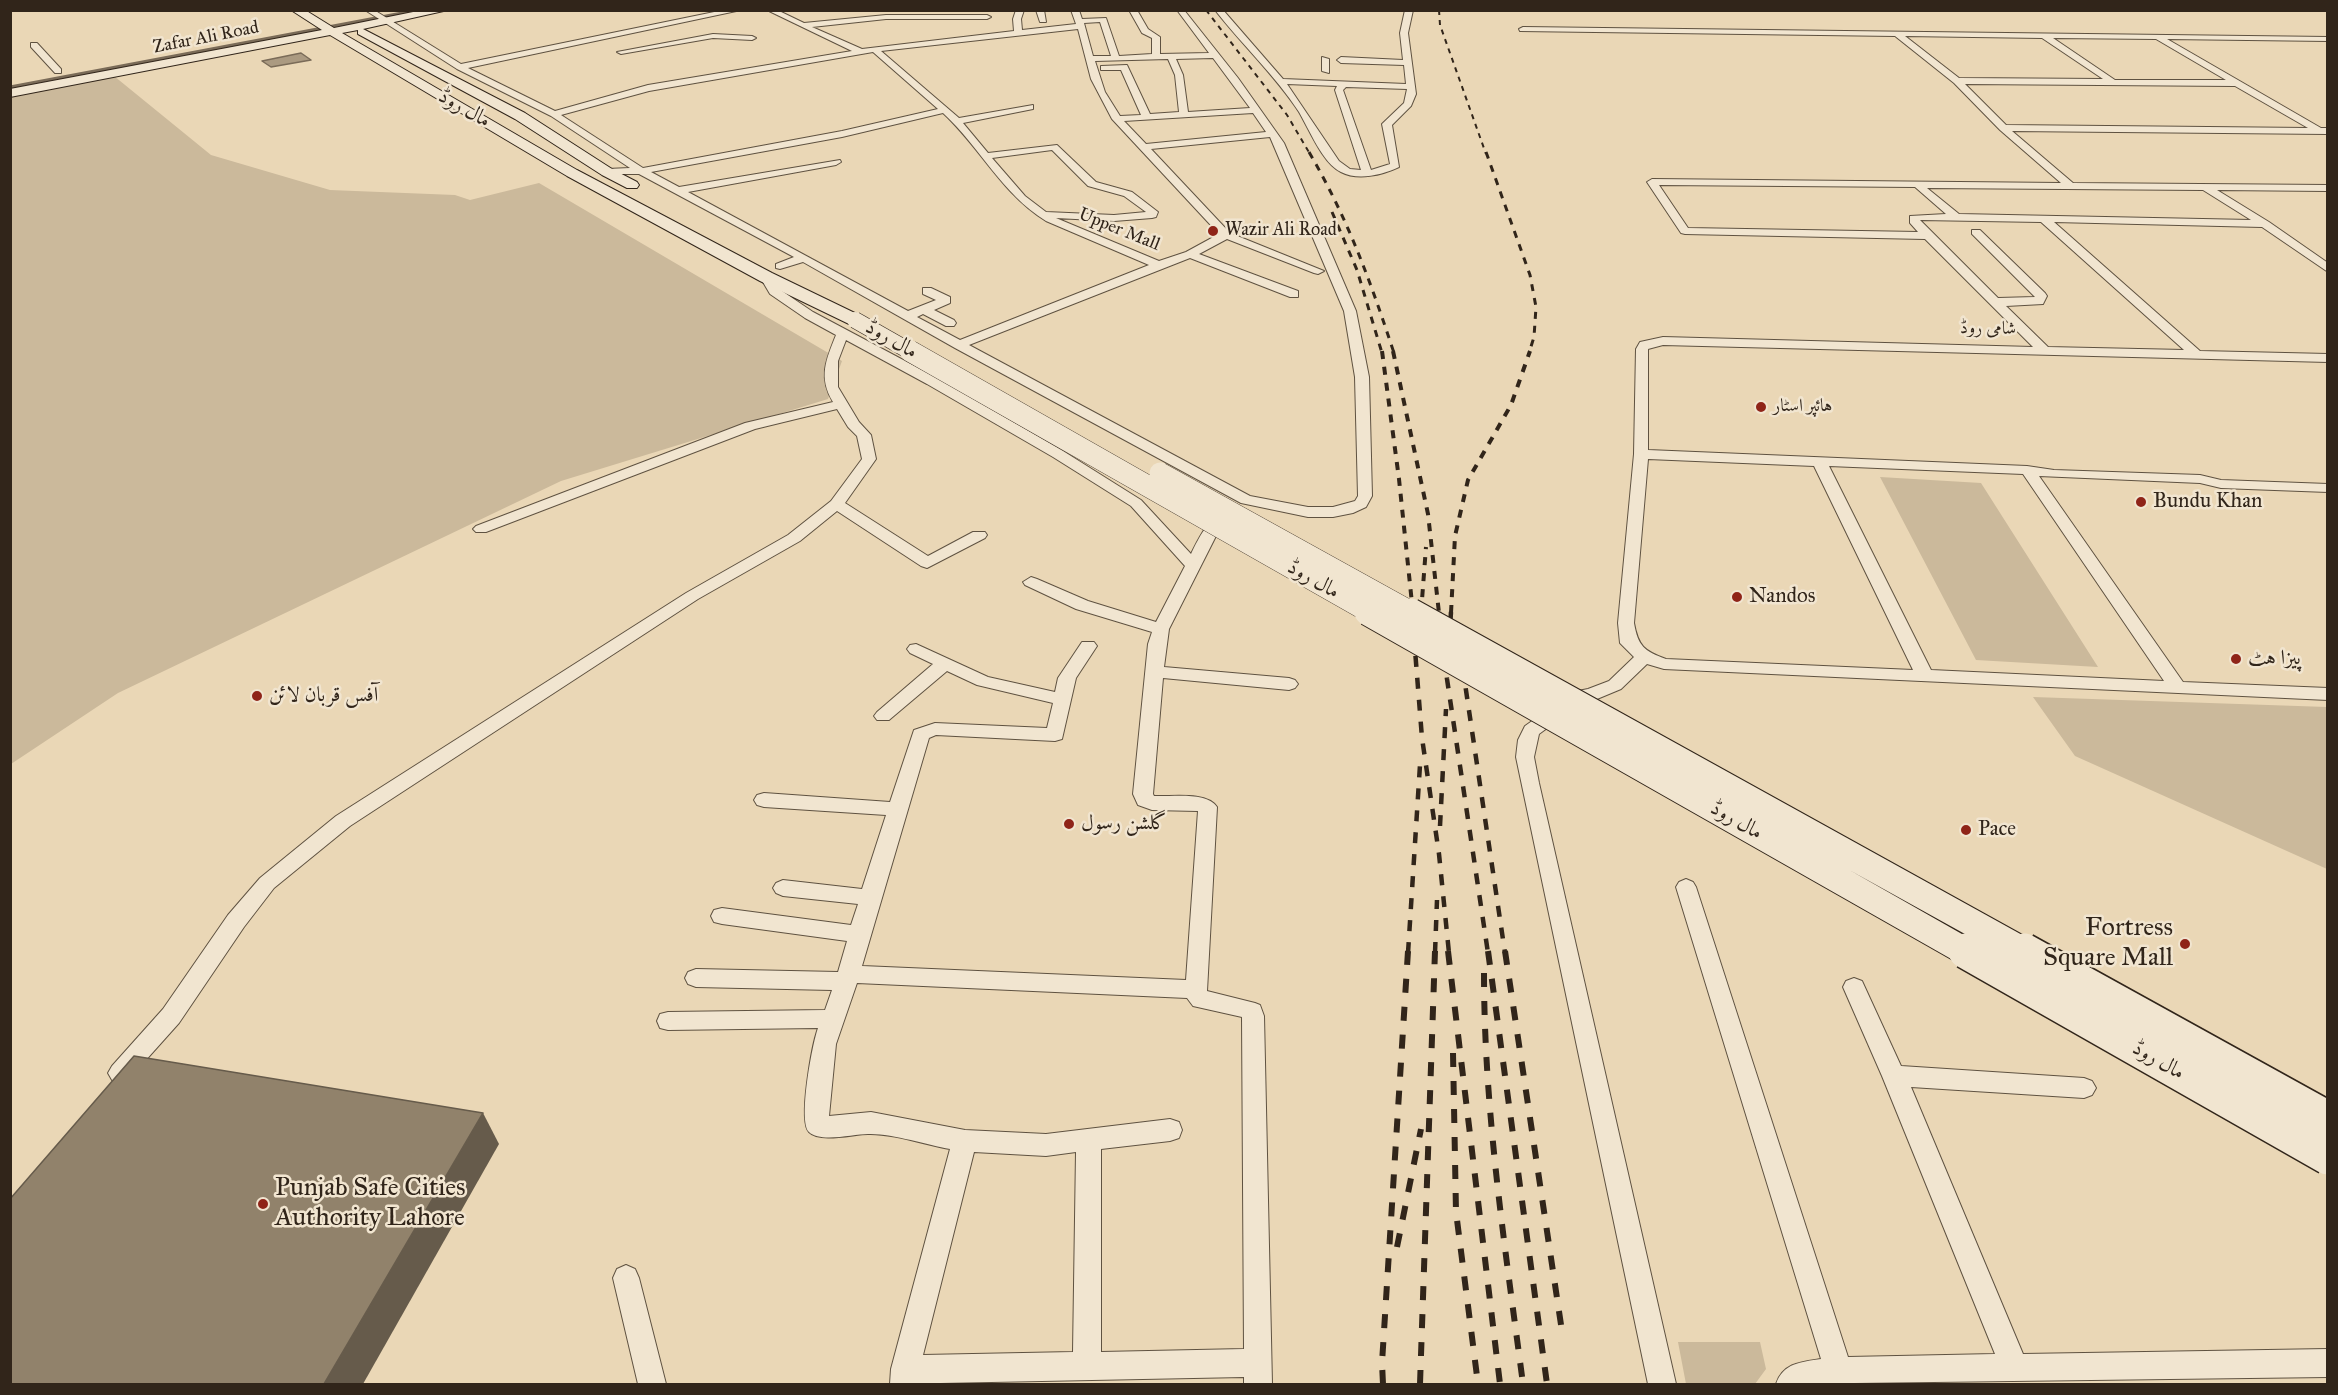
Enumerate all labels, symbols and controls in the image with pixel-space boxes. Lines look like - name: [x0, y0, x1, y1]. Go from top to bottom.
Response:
- street label: Zafar Ali Road: [151, 17, 261, 59]
- street label: مال روڈ: [433, 84, 495, 134]
- street label: Upper Mall: [1075, 204, 1163, 256]
- place label: Wazir Ali Road: [1225, 220, 1337, 242]
- marker: Wazir Ali Road: [1206, 224, 1220, 238]
- street label: مال روڈ: [860, 315, 922, 365]
- street label: شامی روڈ: [1960, 318, 2016, 340]
- place label: ہائپر اسٹار: [1773, 396, 1832, 418]
- marker: ہائپر اسٹار: [1754, 400, 1768, 414]
- place label: Bundu Khan: [2153, 489, 2262, 515]
- marker: Bundu Khan: [2134, 495, 2148, 509]
- street label: مال روڈ: [1282, 555, 1344, 605]
- place label: Nandos: [1749, 584, 1816, 610]
- marker: Nandos: [1730, 590, 1744, 604]
- place label: پیزا ہٹ: [2248, 646, 2301, 672]
- marker: پیزا ہٹ: [2229, 652, 2243, 666]
- place label: آفس قربان لائن: [269, 683, 378, 709]
- marker: آفس قربان لائن: [250, 689, 264, 703]
- street label: مال روڈ: [1705, 796, 1767, 846]
- place label: گلشن رسول: [1081, 811, 1167, 837]
- marker: گلشن رسول: [1062, 817, 1076, 831]
- place label: Pace: [1978, 817, 2016, 843]
- marker: Pace: [1959, 823, 1973, 837]
- place label: Fortress Square Mall: [2043, 913, 2173, 975]
- marker: Fortress Square Mall: [2178, 937, 2192, 951]
- street label: مال روڈ: [2127, 1036, 2189, 1086]
- place label: Punjab Safe Cities Authority Lahore: [275, 1173, 466, 1234]
- marker: Punjab Safe Cities Authority Lahore: [256, 1197, 270, 1211]

